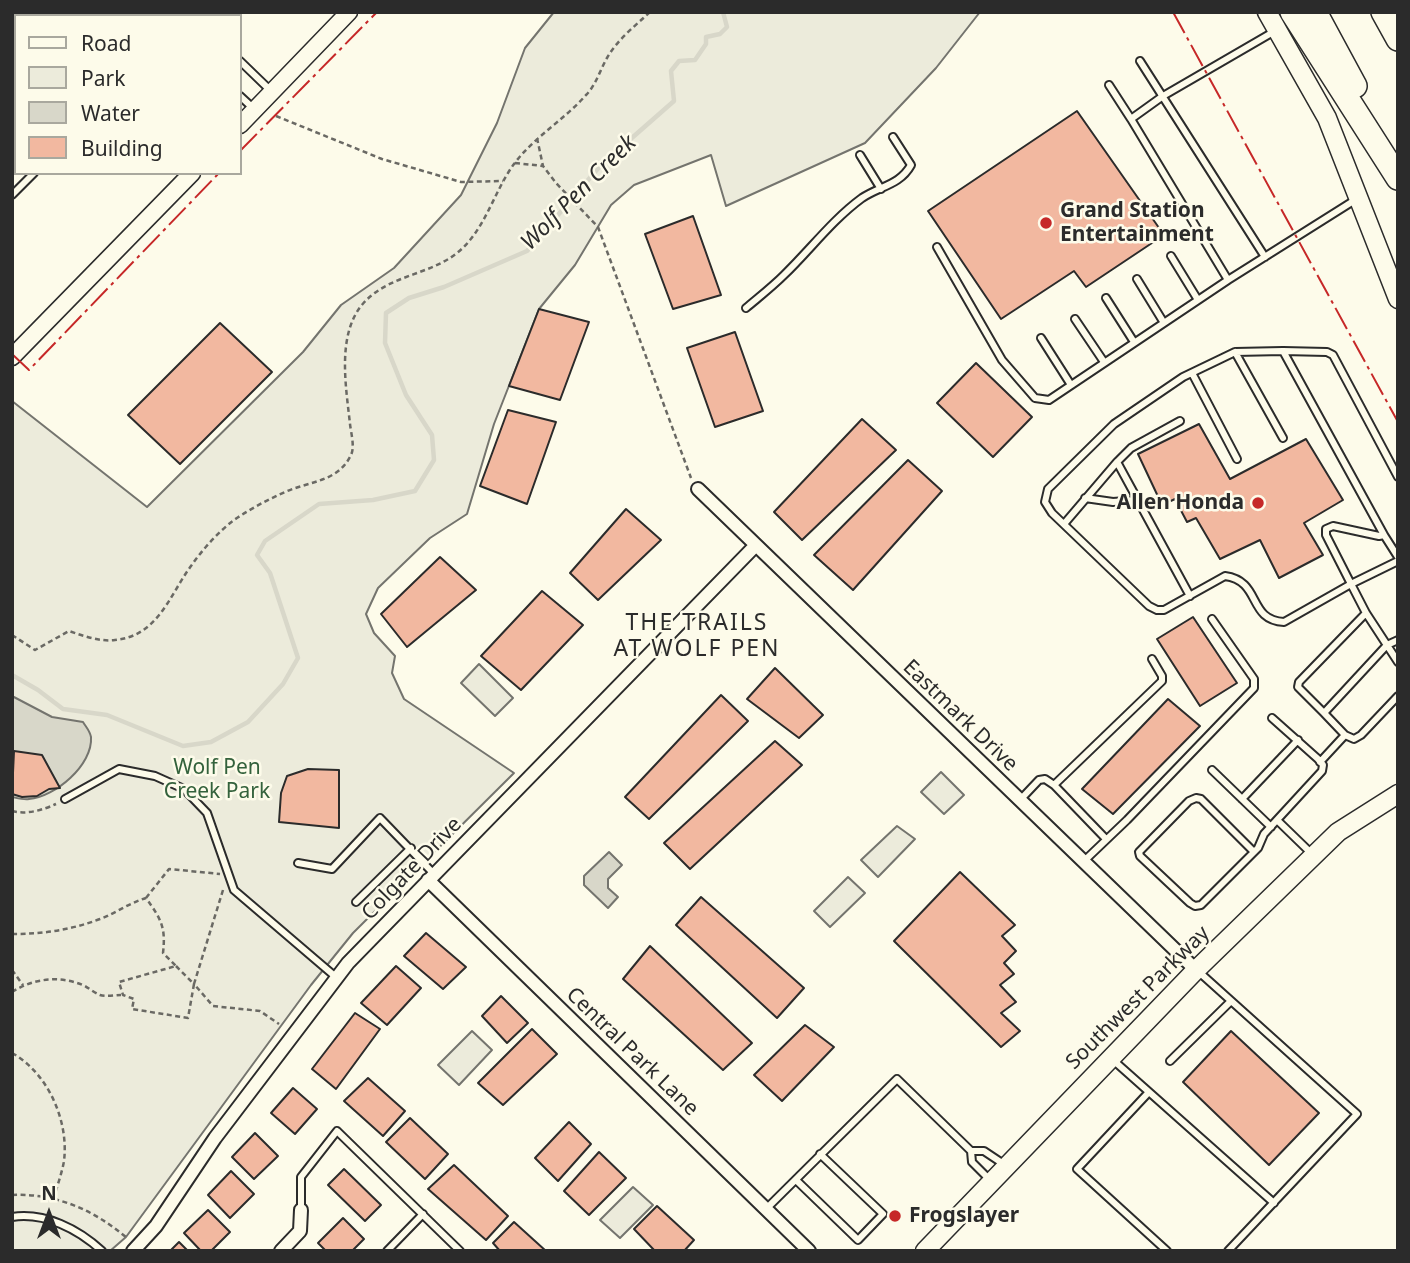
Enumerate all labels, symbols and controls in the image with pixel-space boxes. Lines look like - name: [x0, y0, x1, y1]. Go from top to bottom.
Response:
- legend: [14, 14, 242, 175]
- text: Road: [81, 29, 131, 57]
- text: Park: [81, 64, 125, 92]
- text: Water: [81, 99, 140, 127]
- water label: Wolf Pen Creek: [516, 130, 642, 256]
- text: Building: [81, 134, 163, 162]
- place label: Grand Station Entertainment: [1060, 198, 1214, 248]
- marker: Grand Station Entertainment: [1038, 215, 1054, 231]
- place label: Allen Honda: [1117, 490, 1244, 516]
- marker: Allen Honda: [1250, 495, 1266, 511]
- district label: THE TRAILS AT WOLF PEN: [615, 609, 779, 663]
- street label: Eastmark Drive: [897, 655, 1023, 777]
- park label: Wolf Pen Creek Park: [164, 755, 270, 805]
- street label: Colgate Drive: [357, 812, 467, 926]
- street label: Southwest Parkway: [1061, 921, 1215, 1075]
- street label: Central Park Lane: [561, 982, 703, 1122]
- north arrow: [14, 1179, 84, 1249]
- text: N: [41, 1180, 57, 1206]
- place label: Frogslayer: [909, 1203, 1019, 1229]
- marker: Frogslayer: [887, 1208, 903, 1224]

